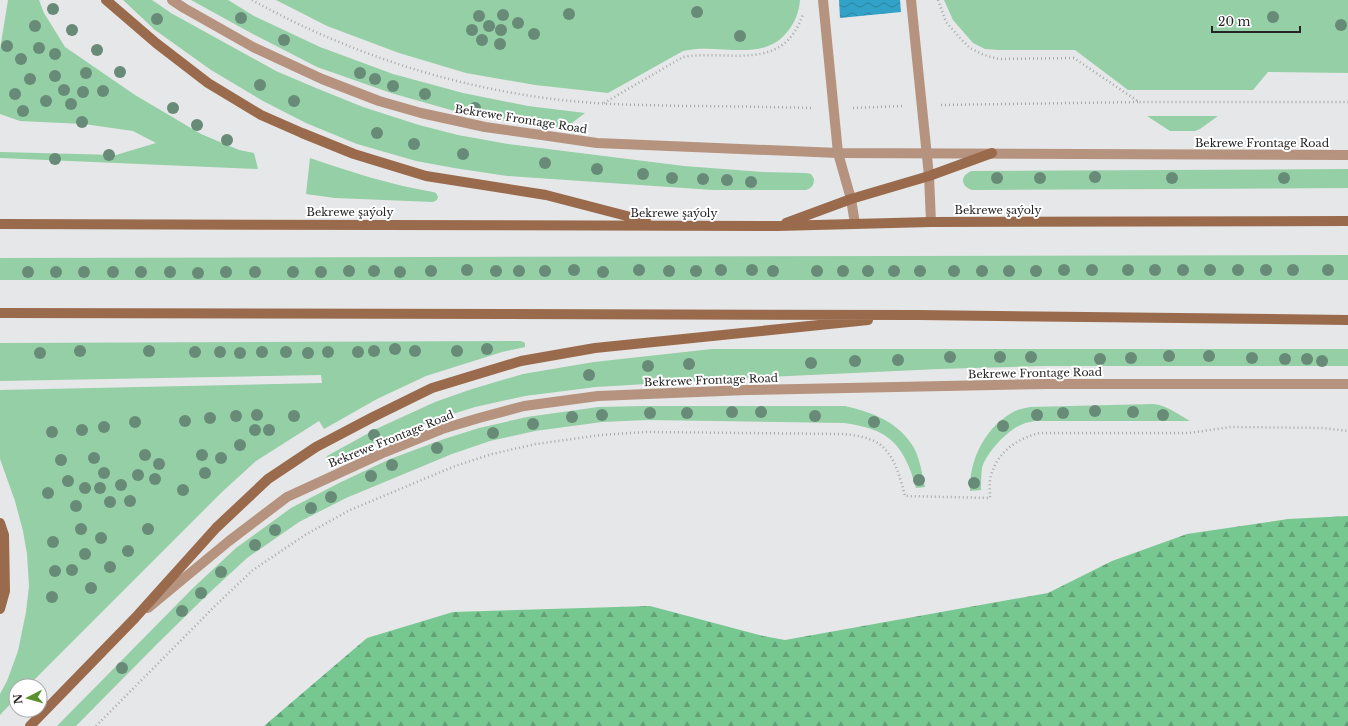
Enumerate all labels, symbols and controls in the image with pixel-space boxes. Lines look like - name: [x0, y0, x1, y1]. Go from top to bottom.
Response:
- scale bar: [1212, 8, 1300, 34]
- text: 20 m: [1218, 14, 1250, 29]
- street label: Bekrewe Frontage Road: [454, 102, 589, 136]
- street label: Bekrewe Frontage Road: [1195, 136, 1330, 150]
- street label: Bekrewe şaýoly: [955, 203, 1041, 217]
- street label: Bekrewe şaýoly: [307, 205, 393, 219]
- street label: Bekrewe şaýoly: [631, 206, 717, 220]
- street label: Bekrewe Frontage Road: [968, 365, 1103, 381]
- street label: Bekrewe Frontage Road: [644, 371, 779, 389]
- street label: Bekrewe Frontage Road: [326, 407, 456, 471]
- north arrow: [8, 678, 48, 718]
- text: N: [10, 693, 26, 705]

